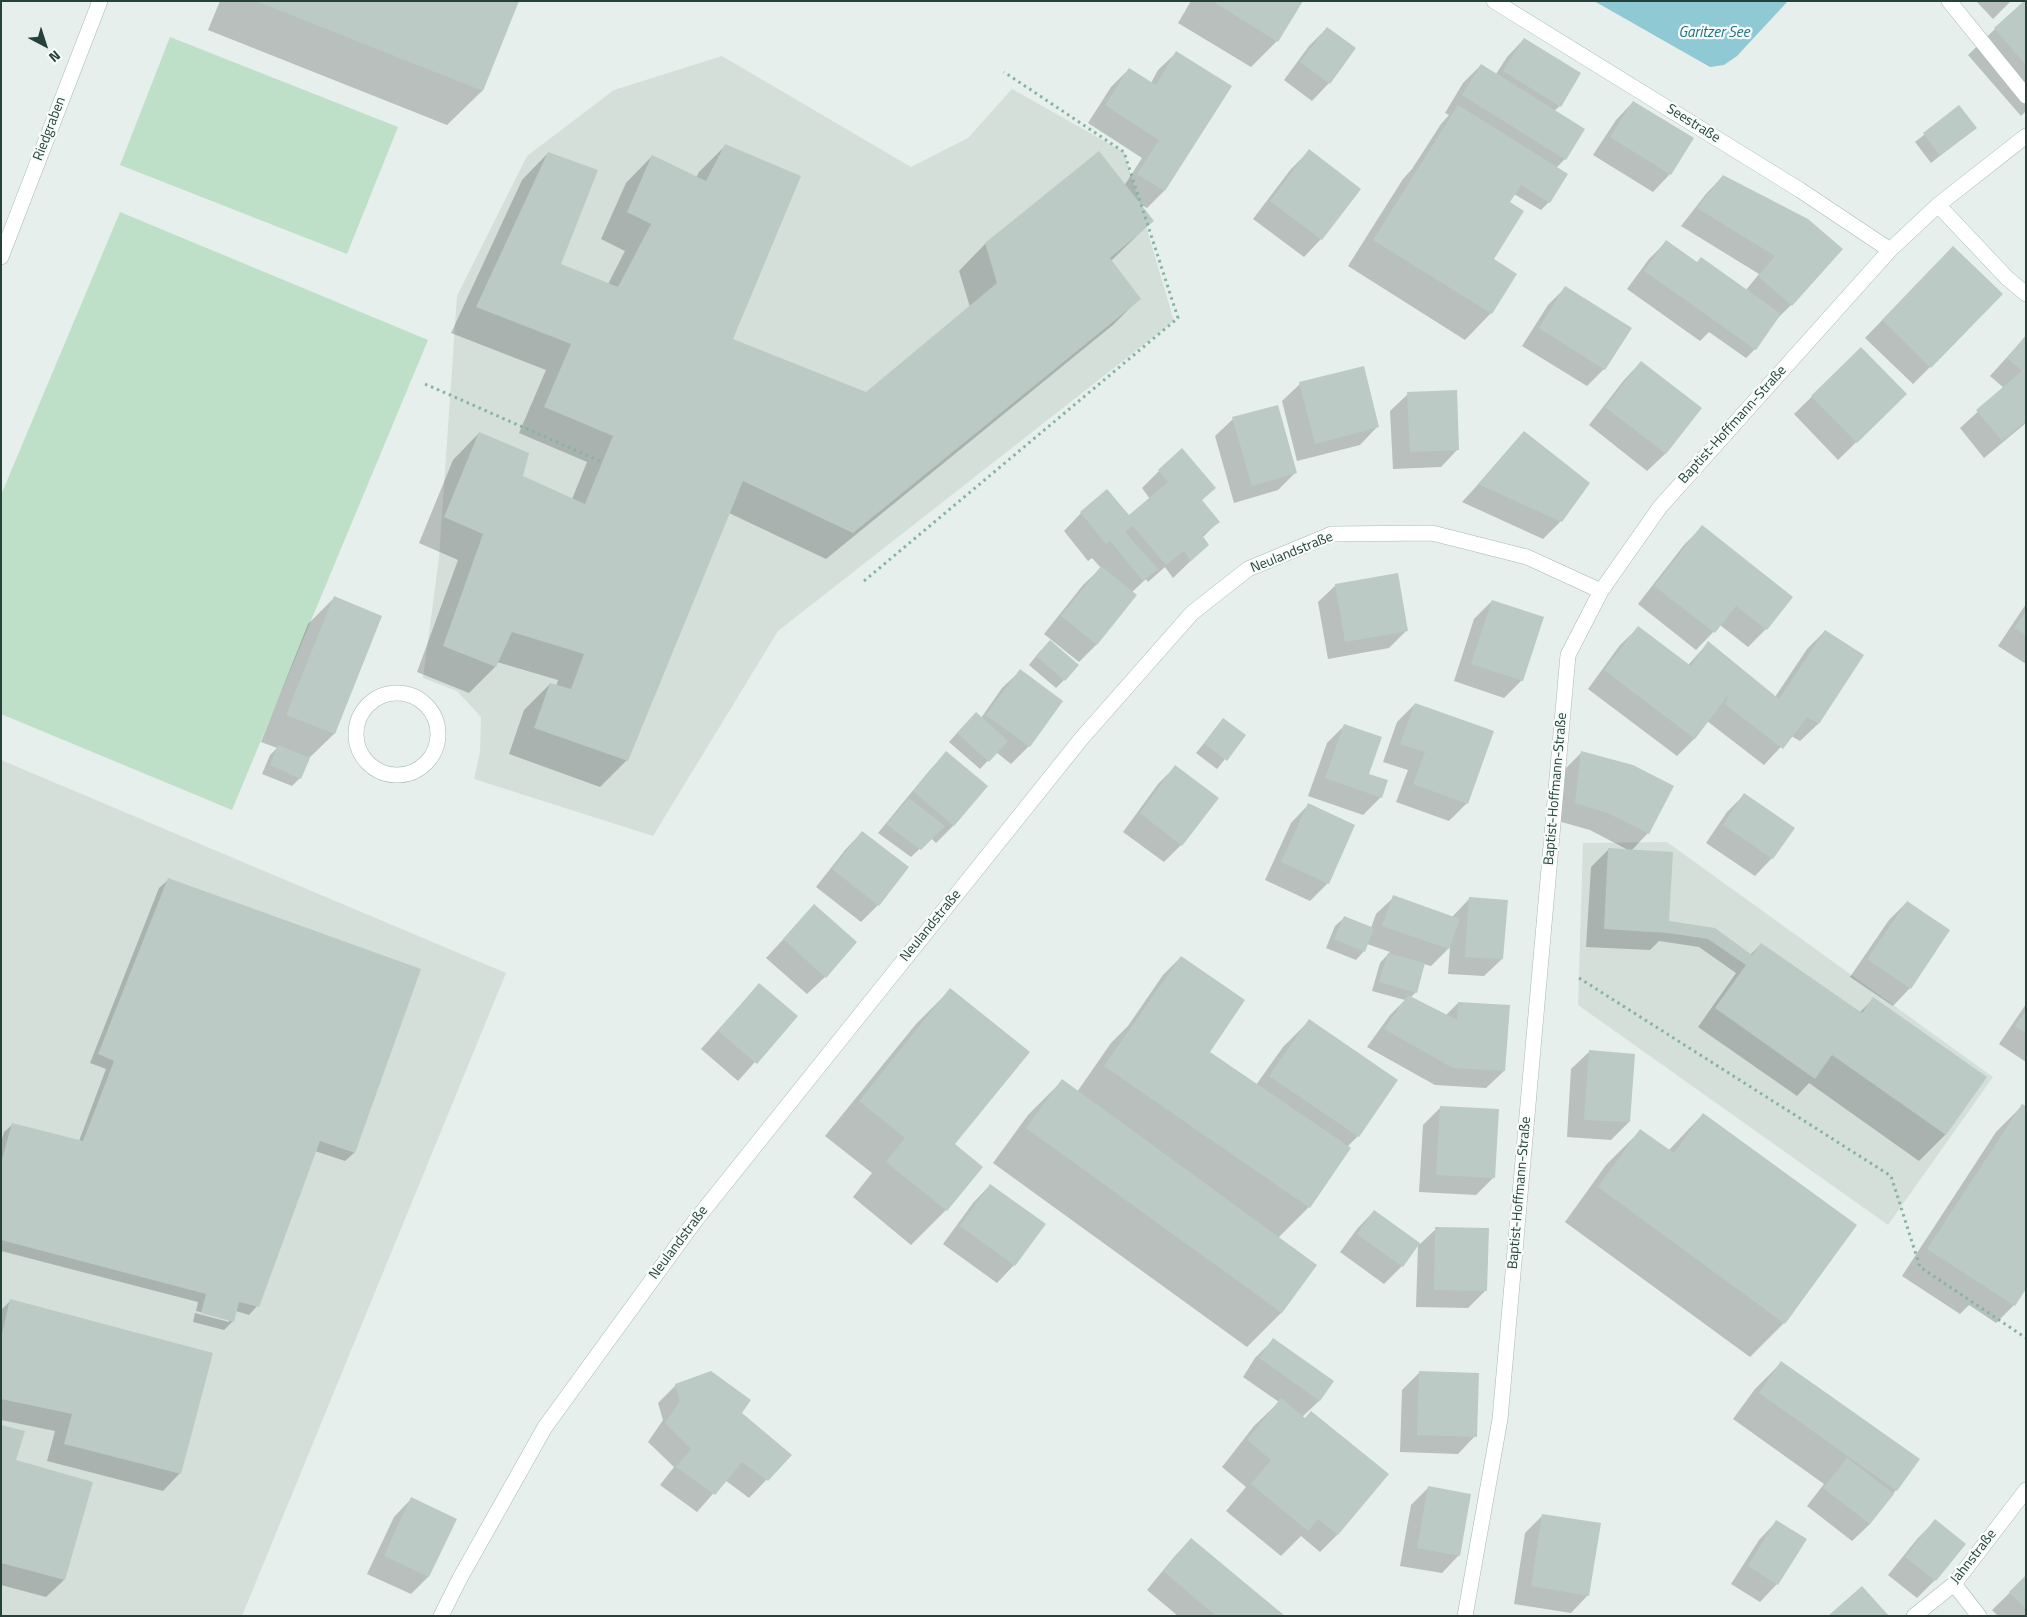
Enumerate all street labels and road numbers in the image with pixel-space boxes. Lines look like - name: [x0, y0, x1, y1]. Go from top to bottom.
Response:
- street label: Riedgraben: [30, 95, 70, 163]
- street label: Seestraße: [1663, 101, 1723, 147]
- street label: Baptist-Hoffmann-Straße: [1676, 363, 1790, 487]
- street label: Neulandstraße: [1248, 529, 1336, 577]
- street label: Baptist-Hoffmann-Straße: [1541, 712, 1571, 866]
- street label: Neulandstraße: [897, 887, 965, 965]
- street label: Baptist-Hoffmann-Straße: [1505, 1116, 1535, 1270]
- street label: Neulandstraße: [646, 1203, 712, 1283]
- street label: Jahnstraße: [1948, 1526, 2000, 1588]

